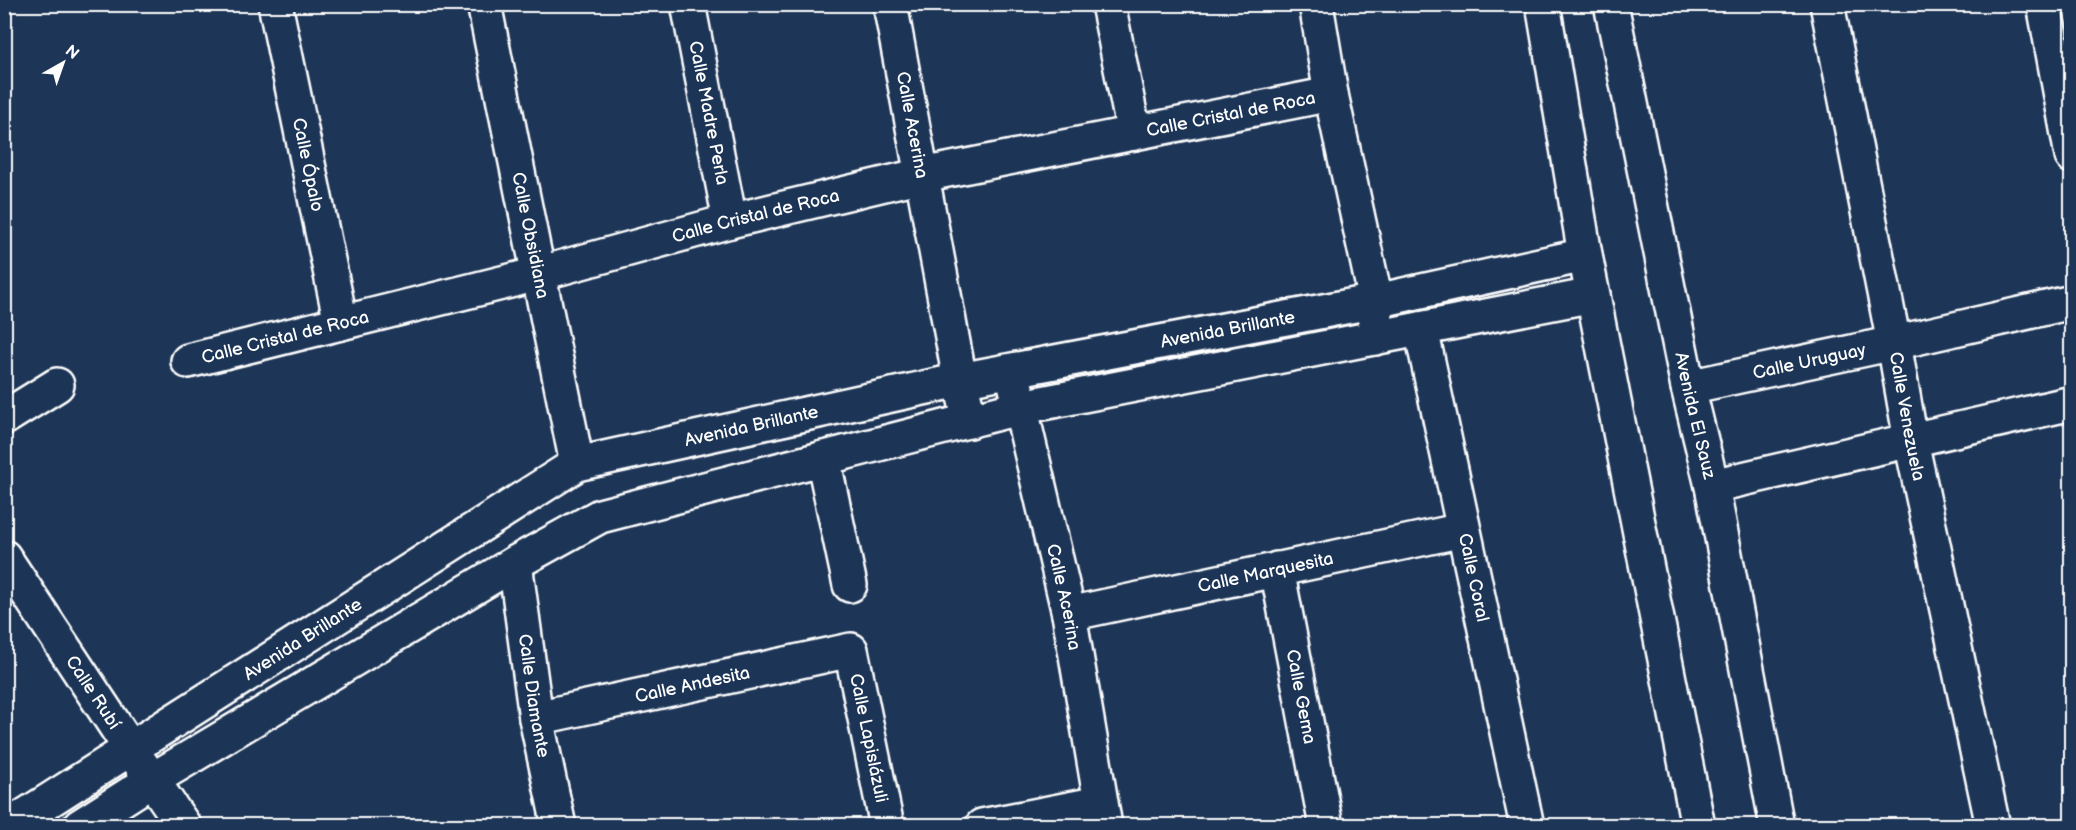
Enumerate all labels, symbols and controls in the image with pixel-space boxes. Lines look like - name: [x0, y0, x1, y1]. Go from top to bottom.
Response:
- north arrow: [33, 33, 93, 93]
- street label: Calle Madre Perla: [684, 39, 733, 187]
- text: N: [61, 42, 82, 64]
- street label: Calle Acerina: [892, 70, 932, 180]
- street label: Calle Cristal de Roca: [1145, 87, 1317, 141]
- street label: Calle Ópalo: [288, 116, 328, 213]
- street label: Calle Obsidiana: [507, 170, 553, 301]
- street label: Calle Cristal de Roca: [670, 185, 842, 247]
- street label: Calle Cristal de Roca: [199, 306, 371, 368]
- street label: Avenida Brillante: [1159, 307, 1297, 353]
- street label: Calle Uruguay: [1751, 339, 1869, 384]
- street label: Avenida El Sauz: [1670, 350, 1720, 481]
- street label: Calle Venezuela: [1885, 350, 1929, 483]
- street label: Avenida Brillante: [683, 401, 821, 451]
- street label: Calle Coral: [1454, 531, 1493, 624]
- street label: Calle Acerina: [1042, 542, 1085, 652]
- street label: Calle Marquesita: [1196, 548, 1335, 597]
- street label: Avenida Brillante: [240, 594, 366, 685]
- street label: Calle Diamante: [514, 633, 554, 760]
- street label: Calle Gema: [1282, 648, 1320, 746]
- street label: Calle Rubí: [61, 652, 125, 734]
- street label: Calle Andesita: [633, 662, 752, 707]
- street label: Calle Lapislázuli: [845, 672, 892, 804]

